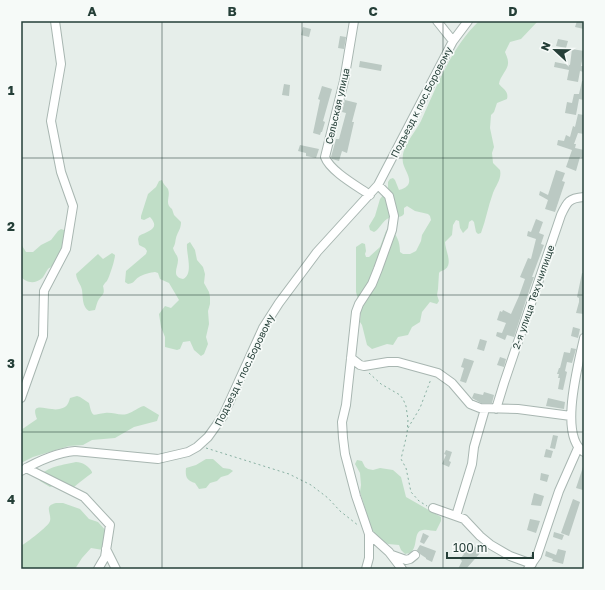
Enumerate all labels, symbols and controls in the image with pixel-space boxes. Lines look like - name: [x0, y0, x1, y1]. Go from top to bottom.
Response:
- text: A: [87, 3, 97, 19]
- text: B: [227, 3, 237, 19]
- text: C: [368, 3, 378, 19]
- text: D: [508, 3, 518, 19]
- north arrow: [535, 30, 575, 70]
- text: N: [538, 40, 553, 52]
- street label: Подъезд к пос.Боровому: [388, 44, 454, 159]
- street label: Сельская улица: [322, 67, 352, 145]
- text: 1: [8, 82, 15, 98]
- text: 2: [7, 218, 15, 234]
- street label: 2-я улица Техучилище: [509, 243, 557, 351]
- street label: Подъезд к пос.Боровому: [212, 312, 276, 428]
- text: 3: [7, 355, 15, 371]
- text: 4: [7, 491, 15, 507]
- scale bar: [447, 534, 533, 560]
- text: 100 m: [453, 540, 487, 555]

